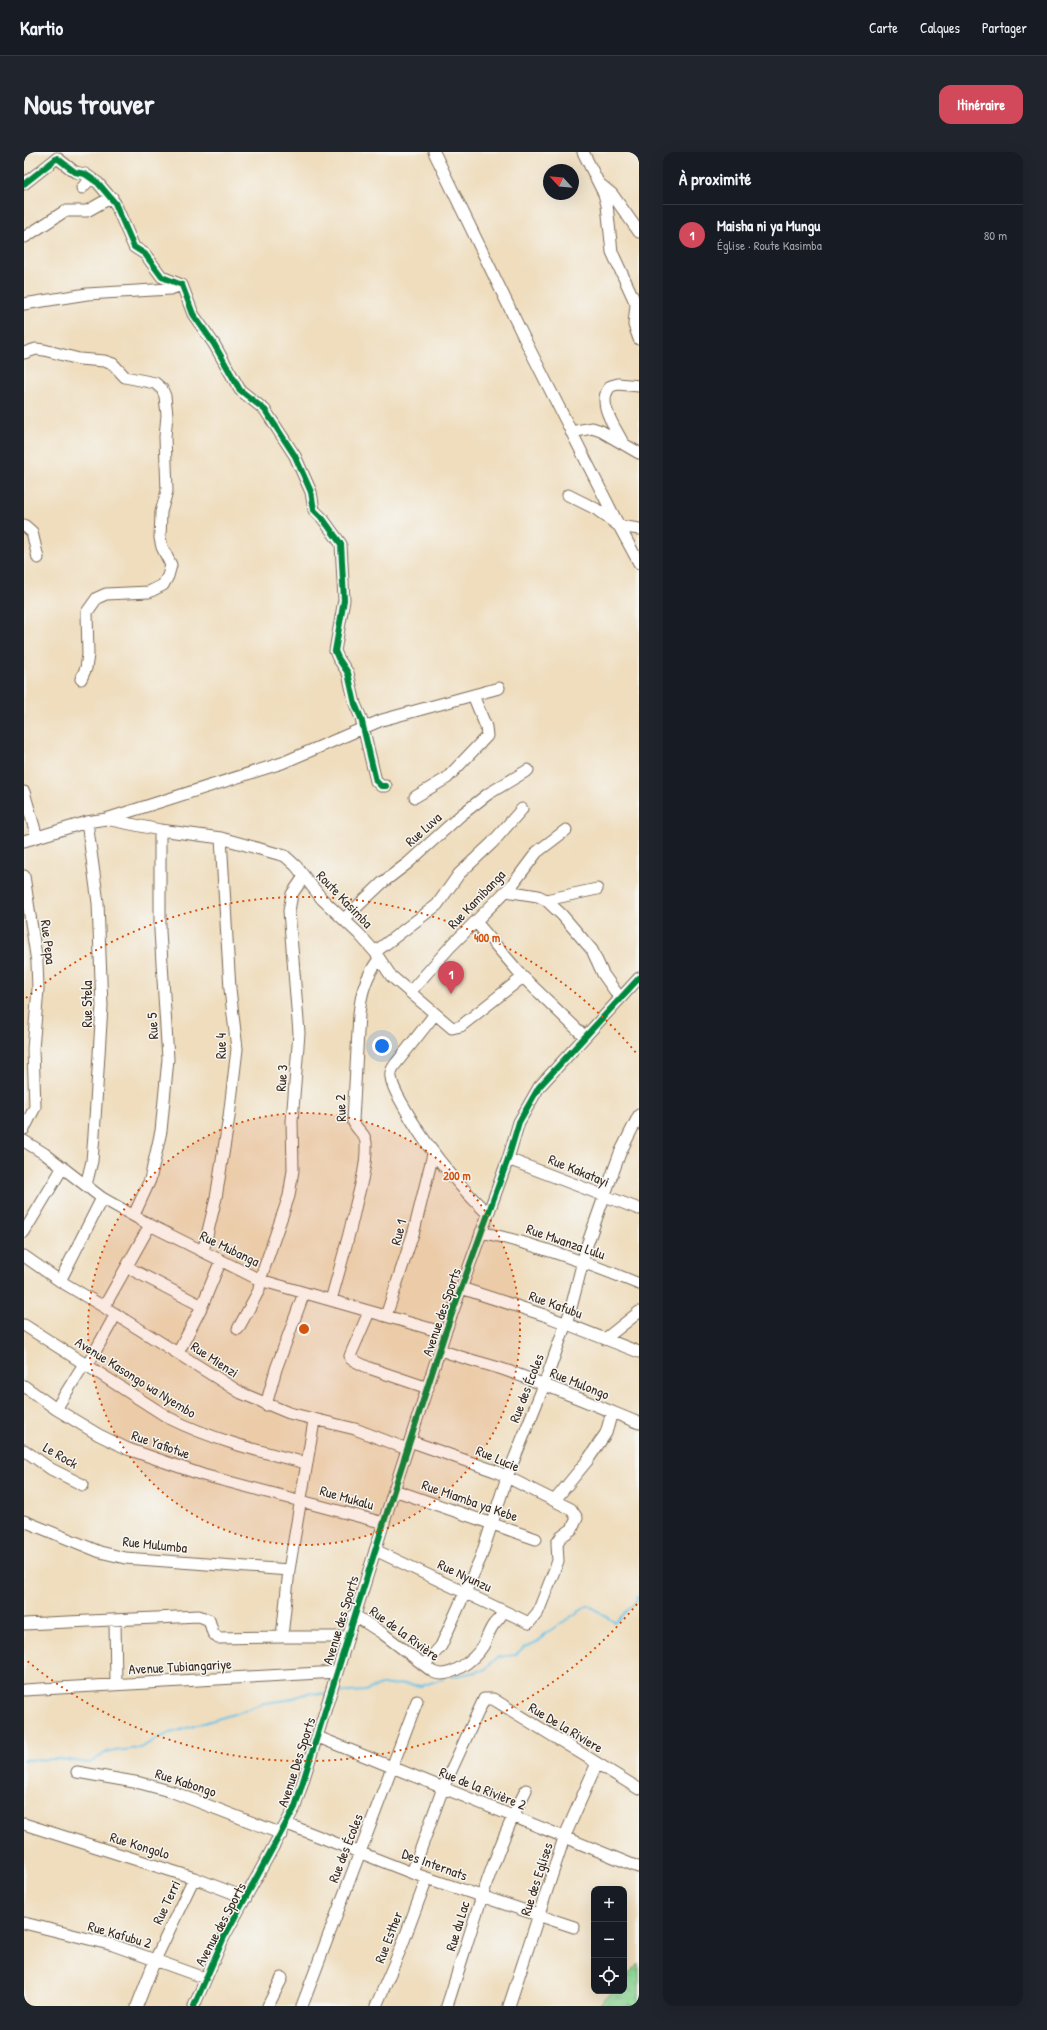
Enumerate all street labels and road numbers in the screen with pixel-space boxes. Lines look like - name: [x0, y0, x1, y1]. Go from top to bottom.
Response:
- street label: Rue Luva: [401, 807, 446, 850]
- street label: Rue Kamibanga: [443, 865, 510, 933]
- street label: Route Kasimba: [313, 866, 378, 932]
- street label: Rue Pepa: [36, 919, 61, 966]
- street label: Rue Stela: [77, 980, 96, 1027]
- street label: Rue 5: [142, 1012, 162, 1040]
- street label: Rue 4: [211, 1033, 230, 1059]
- street label: Rue 3: [271, 1064, 291, 1092]
- street label: Rue 2: [330, 1094, 350, 1122]
- street label: Rue Kakatayi: [545, 1149, 612, 1192]
- street label: Rue 1: [385, 1217, 411, 1247]
- street label: Rue Mwanza Lulu: [524, 1219, 608, 1263]
- street label: Rue Mubanga: [197, 1225, 263, 1272]
- street label: Avenue des Sports: [417, 1265, 466, 1359]
- street label: Rue Kafubu: [527, 1286, 586, 1323]
- street label: Avenue Kasongo wa Nyembo: [71, 1332, 200, 1423]
- street label: Rue Mienzi: [187, 1337, 243, 1381]
- street label: Rue des Écoles: [504, 1351, 548, 1425]
- street label: Rue Mulongo: [547, 1363, 613, 1405]
- street label: Rue Yafiotwe: [129, 1425, 193, 1463]
- street label: Le Rock: [40, 1437, 82, 1473]
- street label: Rue Lucie: [473, 1440, 523, 1476]
- street label: Rue Miamba ya Kebe: [419, 1475, 521, 1526]
- street label: Rue Mukalu: [318, 1480, 377, 1514]
- street label: Rue Mulumba: [122, 1531, 189, 1557]
- street label: Rue Nyunzu: [434, 1554, 495, 1597]
- street label: Avenue des Sports: [317, 1573, 363, 1667]
- street label: Rue de la Rivière: [366, 1601, 444, 1665]
- street label: Avenue Tubiangariye: [128, 1654, 233, 1679]
- street label: Rue De la Riviere: [525, 1697, 607, 1757]
- street label: Avenue Des Sports: [273, 1715, 320, 1810]
- street label: Rue de la Rivière 2: [437, 1762, 530, 1814]
- street label: Rue Kabongo: [153, 1763, 219, 1802]
- street label: Rue des Écoles: [323, 1811, 367, 1885]
- street label: Rue Kongolo: [108, 1827, 172, 1864]
- street label: Rue des Eglises: [515, 1840, 558, 1918]
- street label: Des Internats: [400, 1843, 470, 1885]
- street label: Rue Terri: [148, 1877, 184, 1927]
- street label: Avenue des Sports: [190, 1879, 251, 1970]
- street label: Rue du Lac: [440, 1898, 474, 1953]
- street label: Rue Esther: [369, 1908, 407, 1966]
- street label: Rue Kafubu 2: [86, 1916, 154, 1952]

